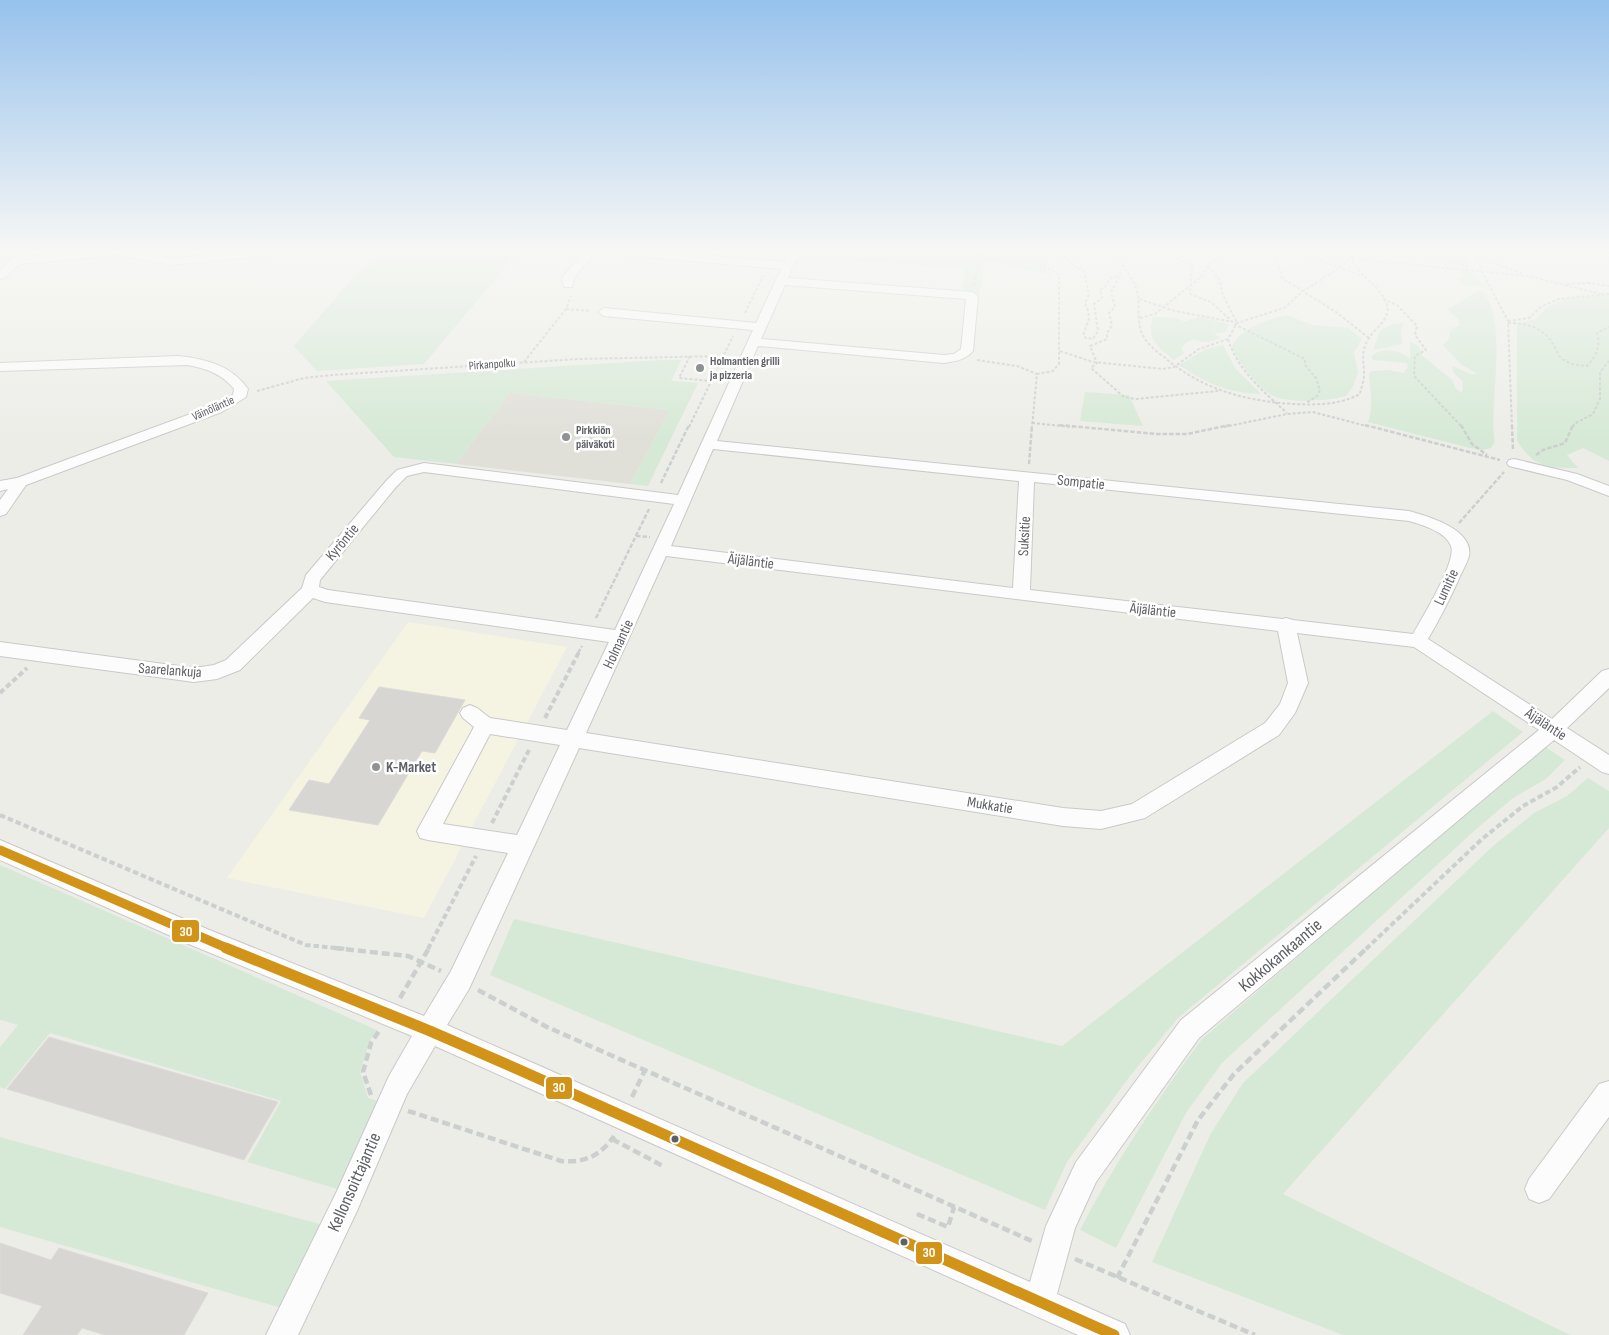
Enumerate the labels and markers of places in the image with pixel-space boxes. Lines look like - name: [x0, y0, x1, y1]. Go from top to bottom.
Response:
- place label: Holmantien grilli ja pizzeria: [709, 354, 780, 383]
- marker: Holmantien grilli ja pizzeria: [694, 362, 706, 374]
- place label: Pirkkiön päiväkoti: [576, 423, 615, 452]
- marker: Pirkkiön päiväkoti: [560, 431, 572, 443]
- place label: K-Market: [386, 758, 436, 777]
- marker: K-Market: [370, 761, 382, 773]
- unlabelled marker: [670, 1134, 680, 1144]
- unlabelled marker: [899, 1237, 909, 1247]

